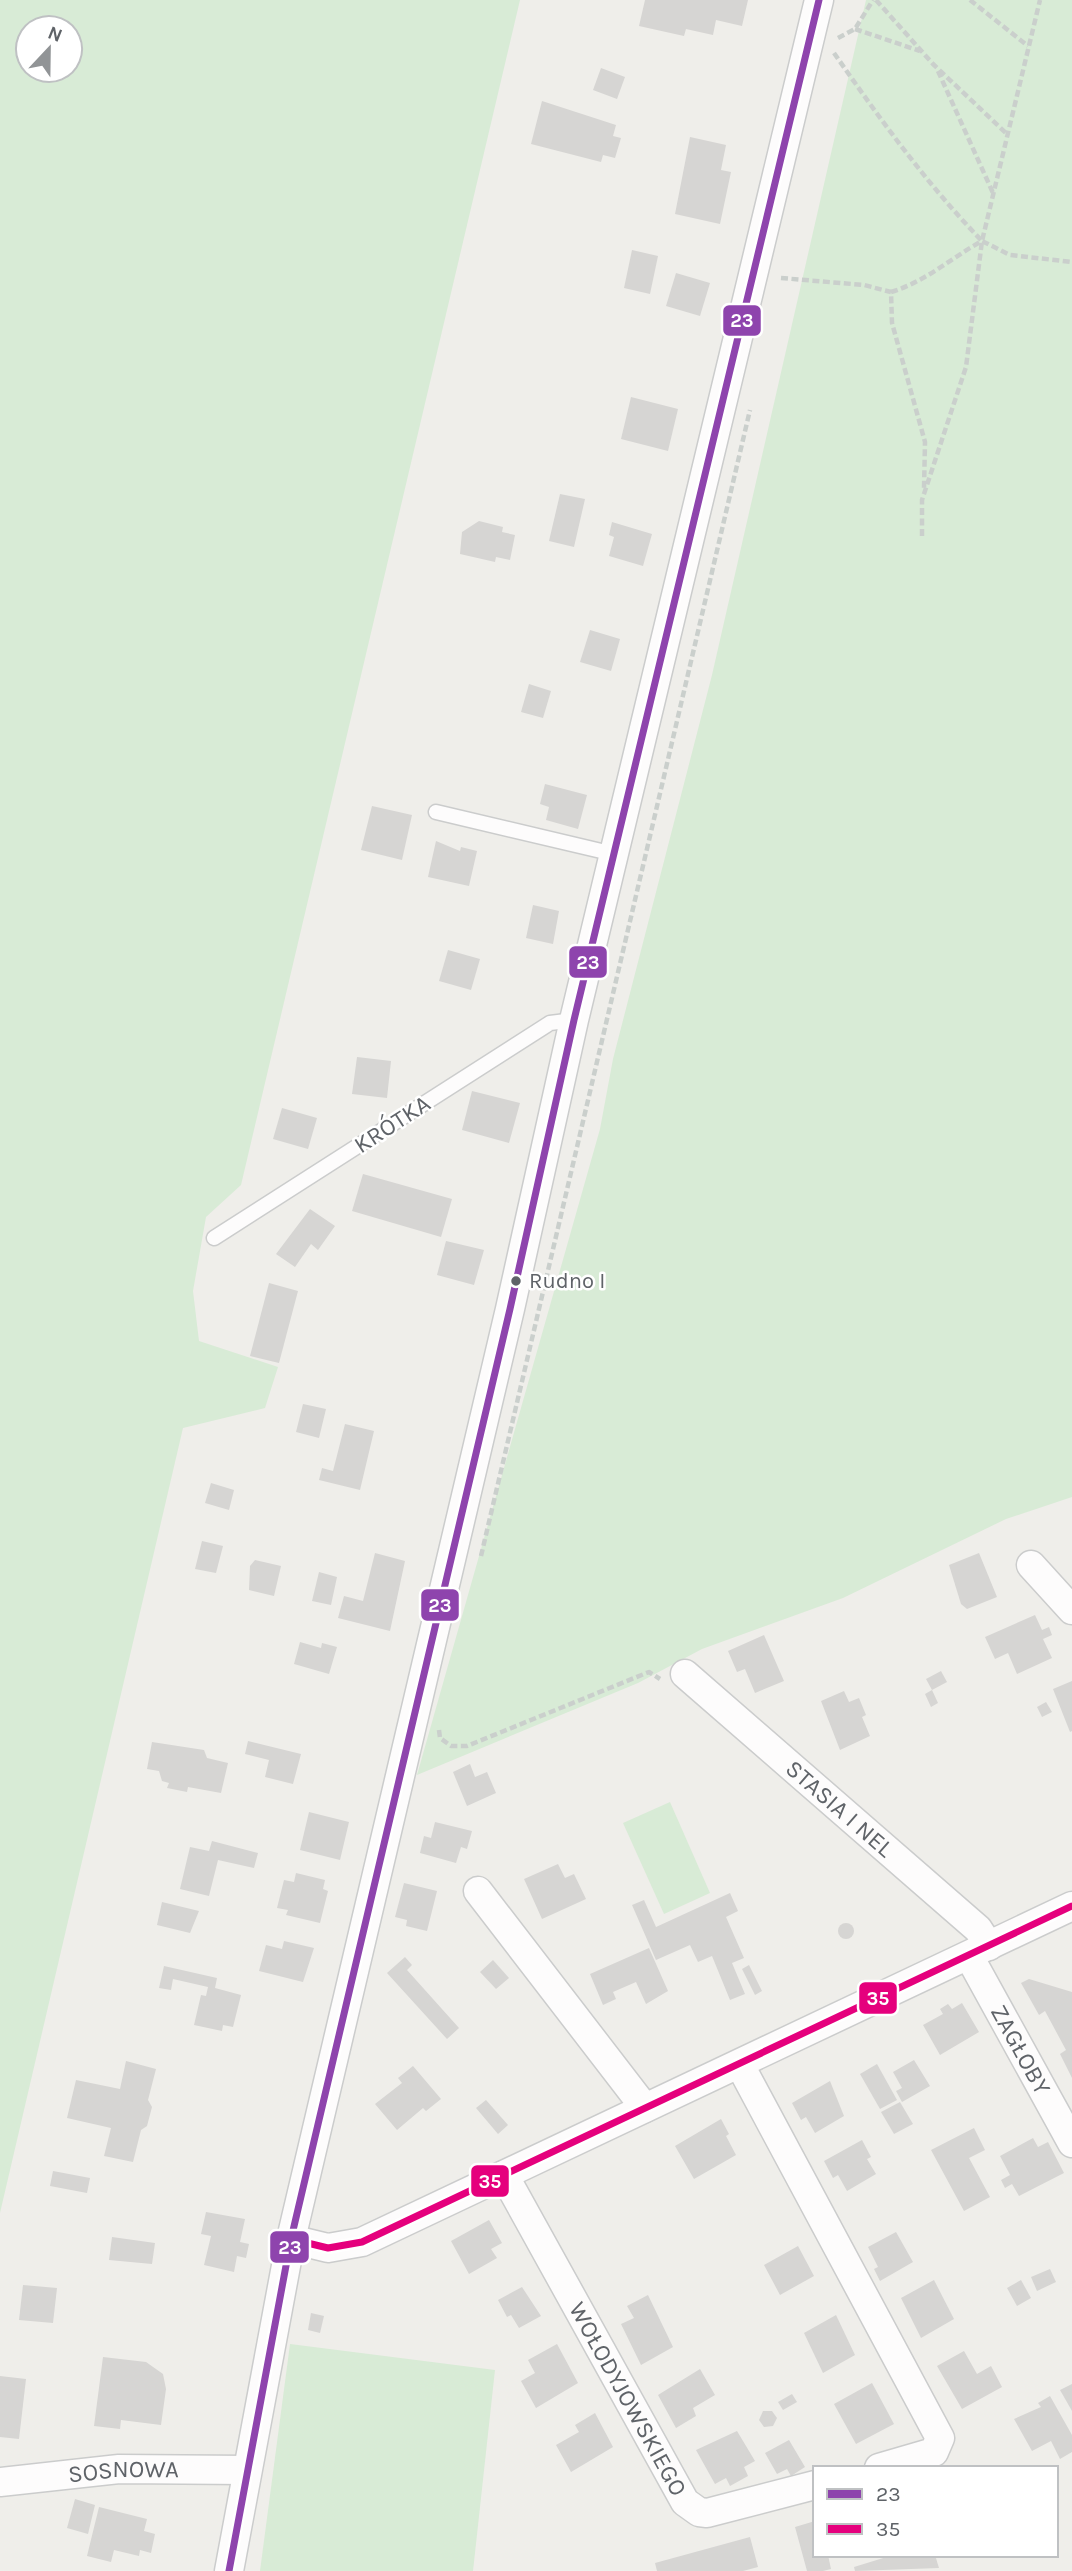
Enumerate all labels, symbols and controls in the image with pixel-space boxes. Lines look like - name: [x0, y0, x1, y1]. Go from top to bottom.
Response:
- north arrow: [14, 14, 84, 84]
- text: N: [45, 21, 65, 47]
- line badge: 23: [722, 304, 762, 337]
- text: 23: [730, 310, 754, 332]
- line badge: 23: [568, 945, 608, 979]
- text: 23: [576, 952, 600, 974]
- street label: KRÓTKA: [349, 1089, 436, 1159]
- place label: Rudno I: [529, 1268, 606, 1294]
- marker: Rudno I: [509, 1274, 523, 1288]
- line badge: 23: [420, 1588, 460, 1622]
- text: 23: [428, 1595, 452, 1617]
- street label: STASIA I NEL: [780, 1754, 900, 1864]
- line badge: 35: [858, 1981, 898, 2015]
- text: 35: [867, 1988, 889, 2010]
- street label: ZAGŁOBY: [985, 2000, 1057, 2100]
- line badge: 35: [470, 2164, 510, 2198]
- text: 35: [479, 2171, 501, 2193]
- line badge: 23: [269, 2230, 310, 2264]
- text: 23: [278, 2237, 302, 2259]
- street label: WOŁODYJOWSKIEGO: [563, 2297, 693, 2501]
- street label: SOSNOWA: [67, 2455, 179, 2488]
- legend: [813, 2466, 1058, 2557]
- text: 23: [876, 2482, 901, 2506]
- text: 35: [876, 2517, 900, 2541]

